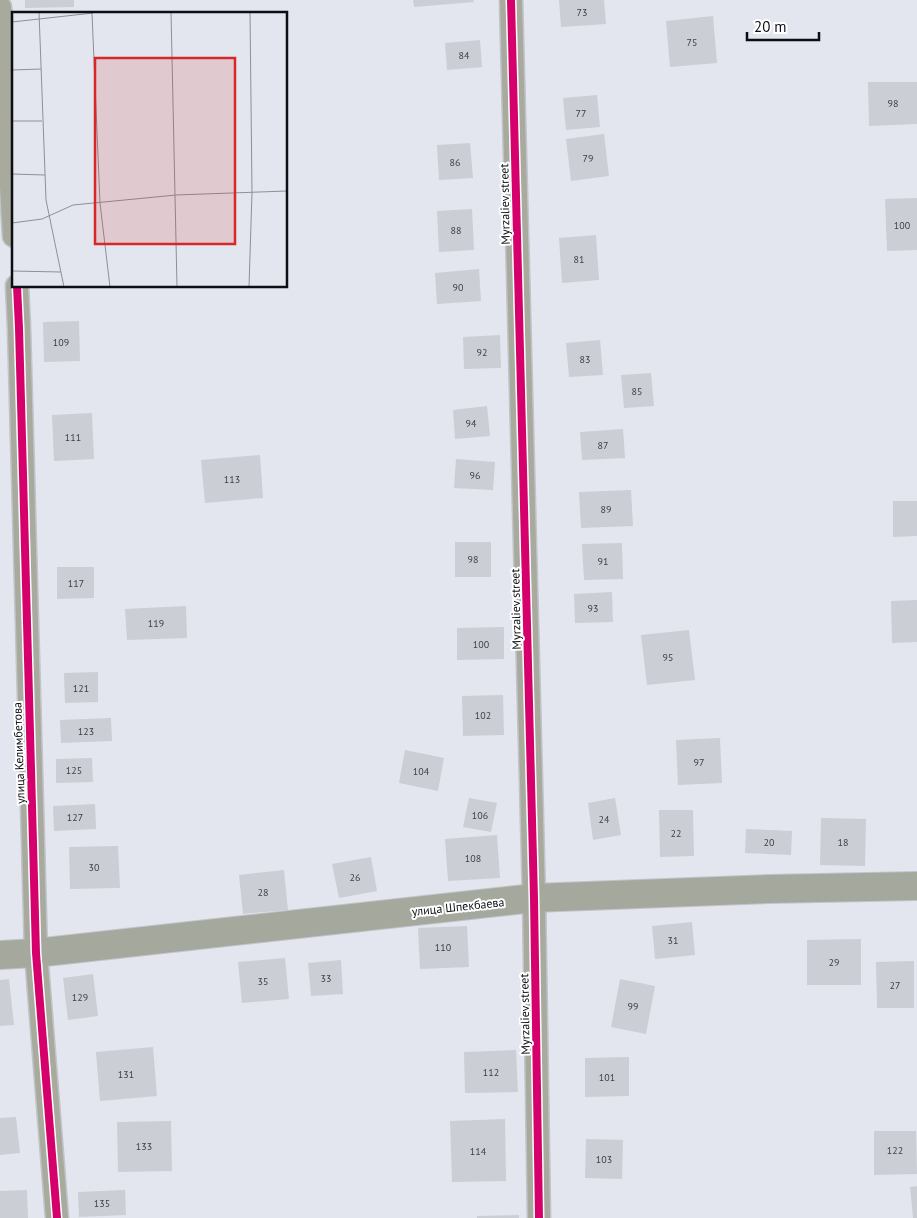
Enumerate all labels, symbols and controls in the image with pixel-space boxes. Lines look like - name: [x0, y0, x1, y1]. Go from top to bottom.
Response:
- house number: 73: [577, 6, 587, 19]
- scale bar: [747, 10, 820, 42]
- inset map: [12, 12, 288, 288]
- text: 20 m: [754, 17, 787, 36]
- house number: 75: [687, 36, 697, 49]
- house number: 84: [459, 49, 470, 62]
- house number: 98: [888, 97, 898, 110]
- house number: 77: [576, 107, 586, 120]
- house number: 79: [583, 152, 593, 165]
- house number: 86: [450, 156, 460, 169]
- street label: Myrzaliev street: [496, 163, 513, 245]
- house number: 100: [894, 219, 911, 232]
- house number: 88: [451, 224, 461, 237]
- house number: 81: [574, 253, 584, 266]
- house number: 90: [453, 281, 464, 294]
- house number: 109: [53, 336, 69, 349]
- house number: 92: [477, 346, 487, 359]
- house number: 83: [580, 353, 590, 366]
- house number: 85: [632, 385, 642, 398]
- house number: 94: [466, 417, 477, 430]
- house number: 111: [65, 431, 81, 444]
- house number: 87: [598, 439, 608, 452]
- house number: 96: [470, 469, 480, 482]
- house number: 113: [224, 473, 240, 486]
- house number: 89: [601, 503, 611, 516]
- house number: 98: [468, 553, 478, 566]
- house number: 91: [598, 555, 608, 568]
- street label: Myrzaliev street: [507, 568, 524, 650]
- house number: 117: [68, 577, 84, 590]
- house number: 93: [588, 602, 598, 615]
- house number: 119: [148, 617, 164, 630]
- house number: 100: [473, 638, 490, 651]
- house number: 95: [663, 651, 673, 664]
- house number: 121: [73, 682, 89, 695]
- street label: улица Келимбетова: [9, 702, 28, 804]
- house number: 102: [475, 709, 491, 722]
- house number: 123: [78, 725, 94, 738]
- house number: 97: [694, 756, 704, 769]
- house number: 125: [66, 764, 82, 777]
- house number: 104: [413, 765, 430, 778]
- house number: 106: [472, 809, 488, 822]
- house number: 127: [67, 811, 83, 824]
- house number: 24: [599, 813, 610, 826]
- house number: 22: [671, 827, 681, 840]
- house number: 20: [764, 836, 775, 849]
- house number: 18: [838, 836, 848, 849]
- house number: 108: [465, 852, 481, 865]
- house number: 30: [89, 861, 100, 874]
- house number: 26: [350, 871, 360, 884]
- house number: 28: [258, 886, 268, 899]
- street label: улица Шпекбаева: [411, 894, 505, 919]
- house number: 31: [668, 934, 678, 947]
- house number: 110: [435, 941, 452, 954]
- house number: 29: [829, 956, 839, 969]
- house number: 33: [321, 972, 331, 985]
- street label: Myrzaliev street: [516, 973, 533, 1055]
- house number: 35: [258, 975, 268, 988]
- house number: 27: [890, 979, 900, 992]
- house number: 129: [72, 991, 88, 1004]
- house number: 99: [628, 1000, 638, 1013]
- house number: 112: [483, 1066, 499, 1079]
- house number: 131: [118, 1068, 134, 1081]
- house number: 101: [599, 1071, 615, 1084]
- house number: 133: [136, 1140, 152, 1153]
- house number: 122: [887, 1144, 903, 1157]
- house number: 114: [470, 1145, 487, 1158]
- house number: 103: [596, 1153, 612, 1166]
- house number: 135: [94, 1197, 110, 1210]

